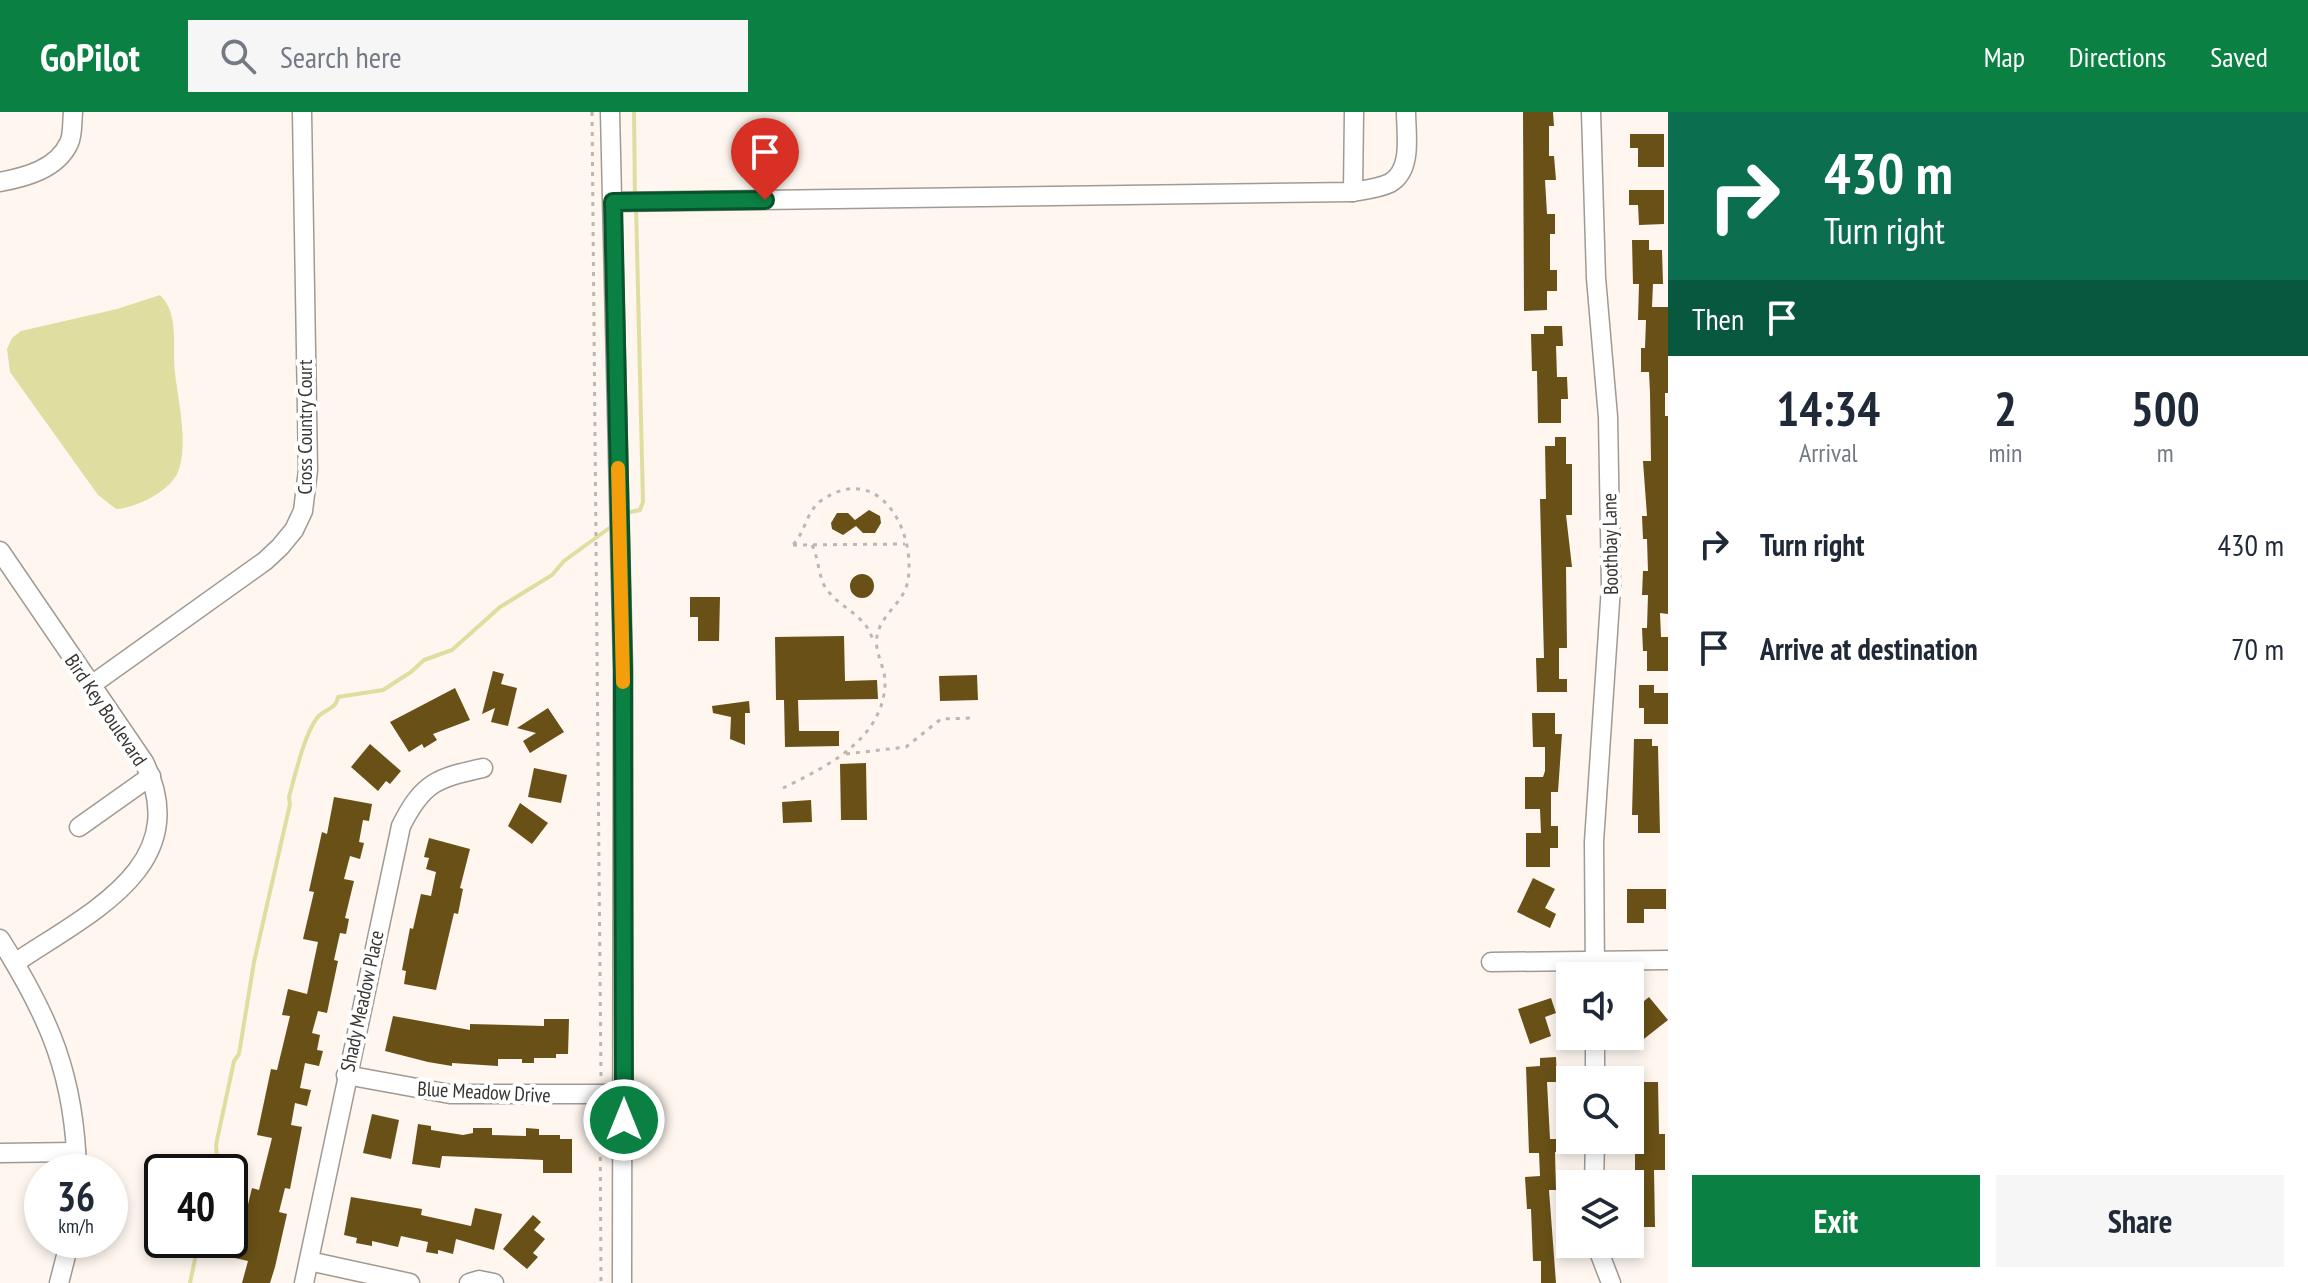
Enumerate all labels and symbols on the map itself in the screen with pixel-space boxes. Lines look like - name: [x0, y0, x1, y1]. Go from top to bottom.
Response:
- pin: [731, 118, 799, 200]
- street label: Cross Country Court: [292, 359, 318, 495]
- street label: Boothbay Lane: [1596, 493, 1624, 595]
- street label: Bird Key Boulevard: [59, 649, 153, 771]
- street label: Shady Meadow Place: [334, 928, 390, 1074]
- street label: Blue Meadow Drive: [417, 1076, 551, 1108]
- position arrow: [582, 1078, 666, 1162]
- speed limit sign: 40: [144, 1154, 248, 1258]

